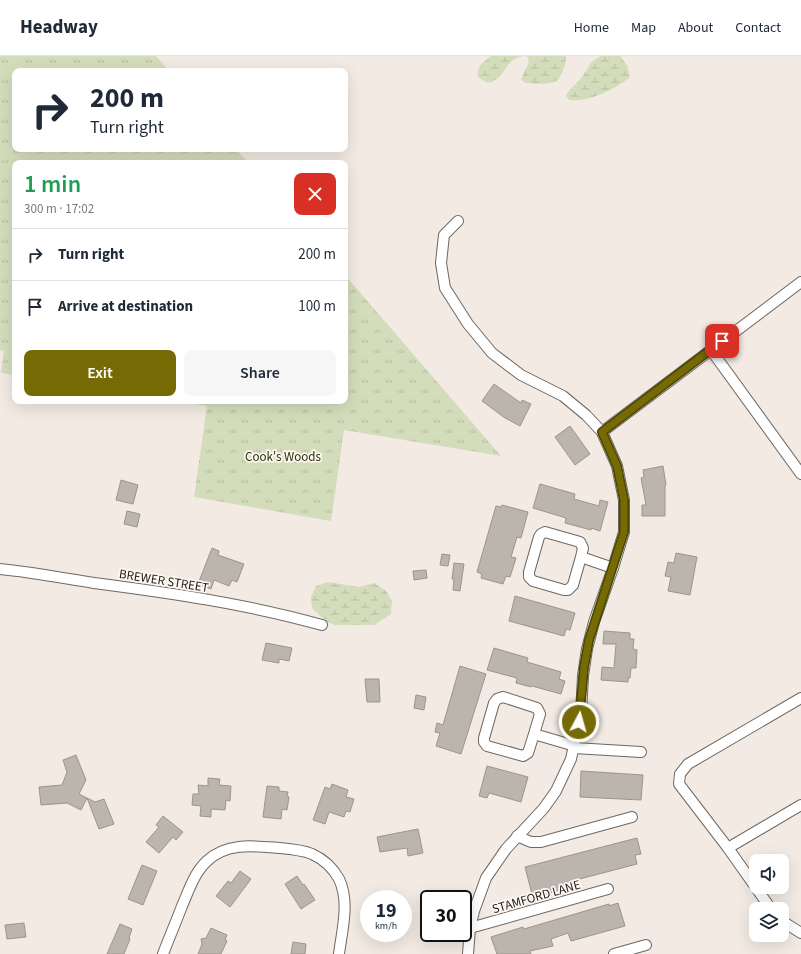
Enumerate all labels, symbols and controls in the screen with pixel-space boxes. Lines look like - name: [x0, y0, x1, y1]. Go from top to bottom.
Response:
- text: Headway: [20, 14, 98, 41]
- text: Home: [574, 18, 609, 38]
- text: Map: [631, 18, 656, 38]
- text: About: [678, 18, 713, 38]
- text: Contact: [735, 18, 781, 38]
- text: 200 m: [90, 78, 164, 118]
- icon: right: [24, 84, 76, 136]
- text: Turn right: [90, 115, 164, 140]
- text: 1 min: [24, 167, 81, 202]
- button: close: [294, 173, 336, 215]
- text: 300 m · 17:02: [24, 200, 94, 218]
- icon: right: [24, 244, 46, 266]
- text: Turn right: [58, 244, 124, 265]
- text: 200 m: [298, 244, 336, 265]
- icon: arrive: [24, 296, 46, 318]
- text: Arrive at destination: [58, 296, 193, 317]
- text: 100 m: [298, 296, 336, 317]
- pin: [705, 324, 739, 358]
- icon: arrive: [711, 330, 733, 352]
- button: Exit: [24, 350, 176, 396]
- button: Share: [184, 350, 336, 396]
- park label: Cook's Woods: [245, 448, 322, 466]
- street label: BREWER STREET: [118, 565, 210, 597]
- position arrow: [558, 701, 600, 743]
- map controls: [749, 854, 789, 942]
- button: sound: [749, 854, 789, 894]
- street label: STAMFORD LANE: [490, 876, 583, 918]
- speed limit sign: 30: [420, 890, 472, 942]
- text: 19: [375, 897, 397, 925]
- button: layers: [749, 902, 789, 942]
- text: km/h: [375, 919, 397, 933]

